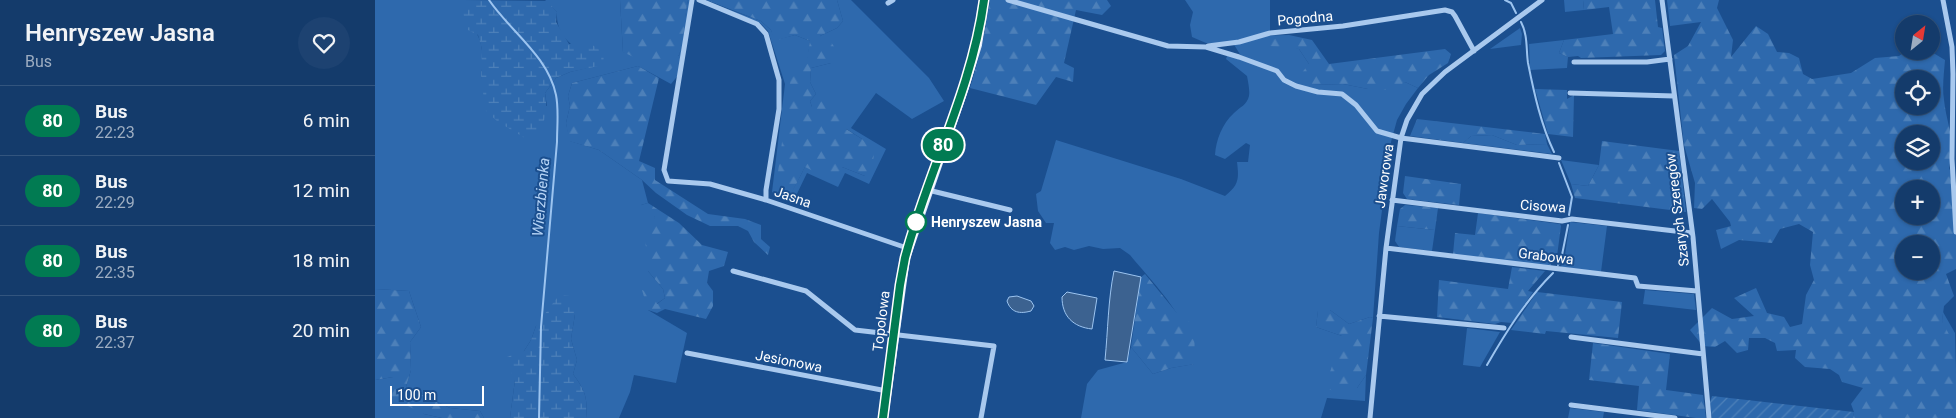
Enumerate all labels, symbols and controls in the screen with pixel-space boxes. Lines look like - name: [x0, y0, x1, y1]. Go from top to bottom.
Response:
- street label: Pogodna: [1276, 8, 1334, 28]
- north arrow: [1895, 15, 1940, 60]
- map controls: [1895, 15, 1940, 280]
- button: heart: [298, 17, 350, 69]
- text: Henryszew Jasna: [25, 19, 215, 47]
- text: Bus: [25, 52, 52, 71]
- button: locate: [1895, 70, 1940, 115]
- text: Bus: [95, 100, 128, 123]
- text: 6 min: [303, 109, 350, 132]
- text: 80: [42, 110, 63, 131]
- text: 22:23: [95, 123, 135, 142]
- button: layers: [1895, 125, 1940, 170]
- line badge: 80: [921, 129, 965, 161]
- text: 80: [933, 134, 953, 155]
- street label: Jaworowa: [1372, 143, 1396, 209]
- street label: Szarych Szeregów: [1662, 152, 1692, 267]
- water label: Wierzbienka: [529, 157, 553, 237]
- text: Bus: [95, 170, 128, 193]
- text: 12 min: [292, 179, 350, 202]
- text: 80: [42, 180, 63, 201]
- button: +: [1895, 180, 1940, 225]
- street label: Jasna: [772, 183, 814, 211]
- text: 22:29: [95, 193, 135, 212]
- street label: Cisowa: [1520, 196, 1566, 216]
- marker: Henryszew Jasna: [905, 211, 927, 233]
- place label: Henryszew Jasna: [931, 214, 1042, 230]
- button: −: [1895, 235, 1940, 280]
- text: Bus: [95, 240, 128, 263]
- street label: Grabowa: [1517, 245, 1575, 267]
- text: 18 min: [292, 249, 350, 272]
- text: 80: [42, 250, 63, 271]
- text: 22:35: [95, 263, 135, 282]
- street label: Topolowa: [869, 290, 893, 352]
- text: Bus: [95, 310, 128, 333]
- text: 20 min: [292, 319, 350, 342]
- text: 80: [42, 320, 63, 341]
- text: 22:37: [95, 333, 135, 352]
- street label: Jesionowa: [754, 347, 824, 375]
- scale bar: [390, 383, 484, 406]
- text: 100 m: [397, 387, 436, 403]

